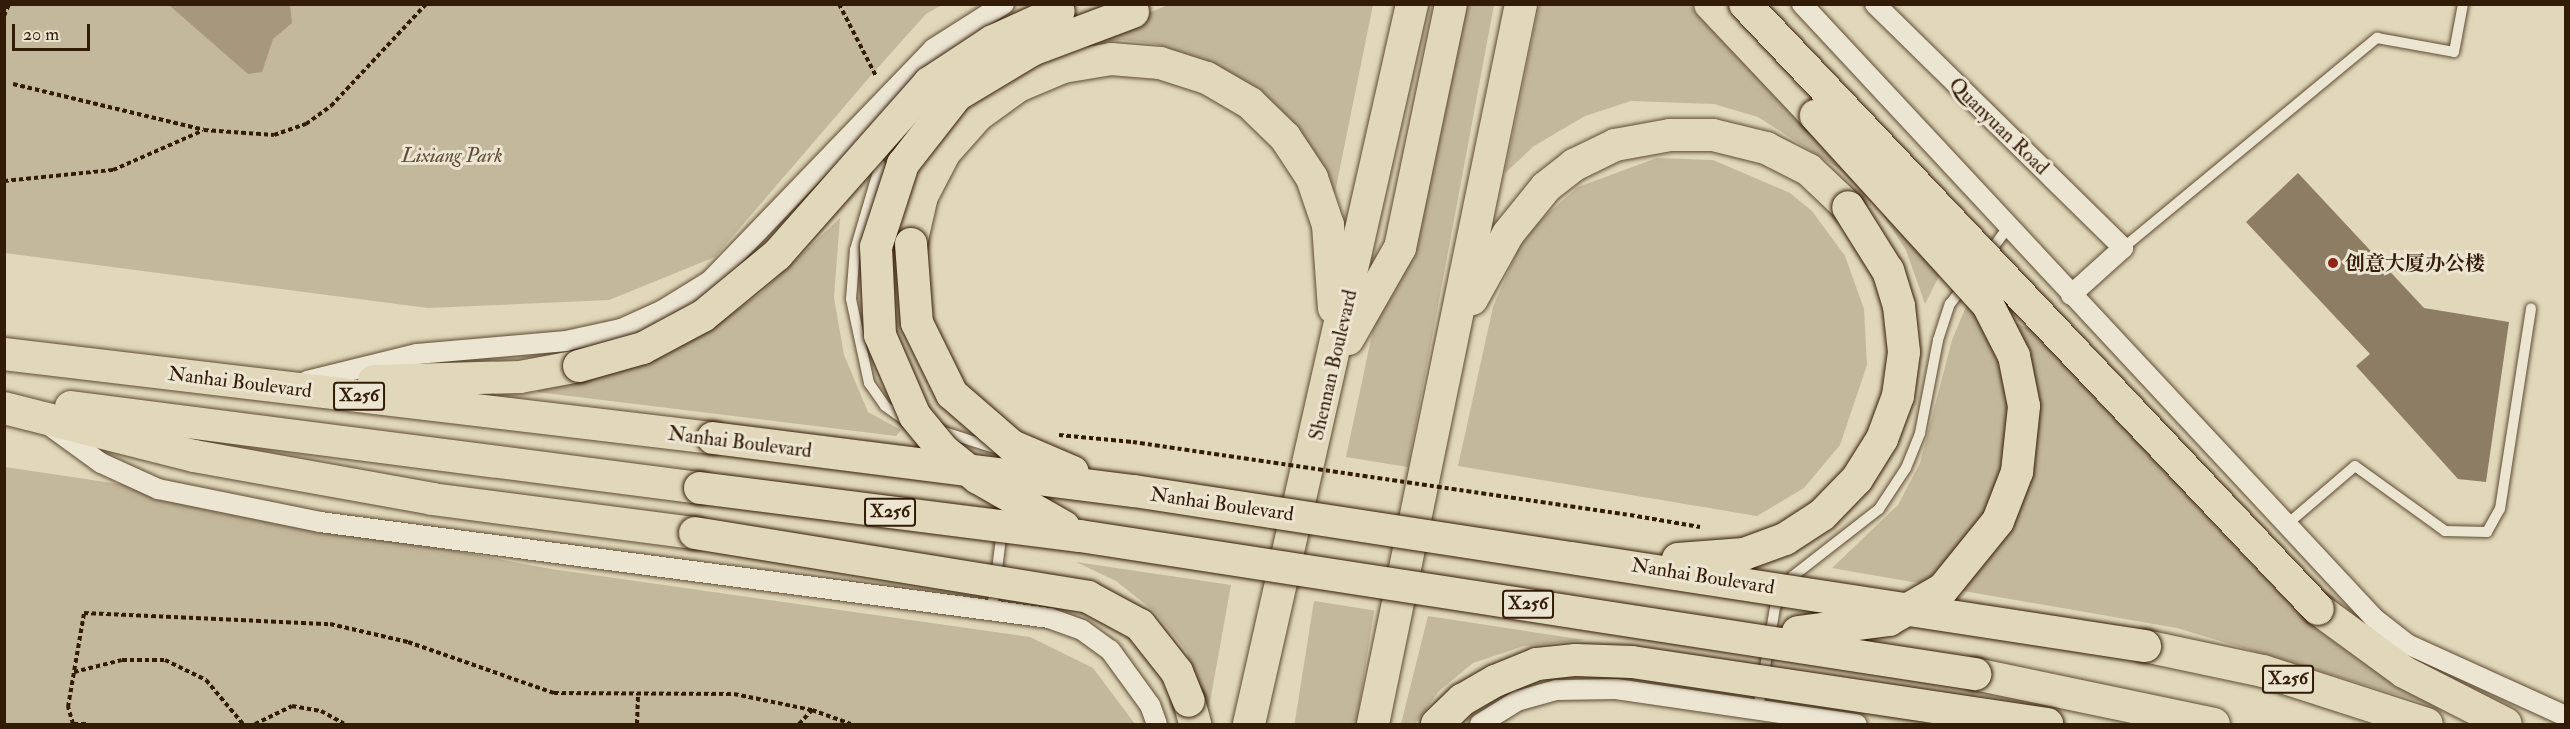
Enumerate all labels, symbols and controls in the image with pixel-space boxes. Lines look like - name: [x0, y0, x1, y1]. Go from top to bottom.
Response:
- scale bar: [15, 12, 93, 50]
- text: 20 m: [23, 23, 59, 46]
- street label: Quanyuan Road: [1944, 72, 2054, 180]
- park label: Lixiang Park: [401, 143, 503, 167]
- place label: 创意大厦办公楼: [2345, 251, 2485, 275]
- marker: 创意大厦办公楼: [2326, 256, 2340, 270]
- street label: Shennan Boulevard: [1304, 287, 1362, 443]
- street label: Nanhai Boulevard: [167, 361, 313, 403]
- road number: X256: [332, 381, 386, 411]
- street label: Nanhai Boulevard: [667, 421, 813, 463]
- street label: Nanhai Boulevard: [1149, 482, 1295, 526]
- road number: X256: [863, 497, 917, 527]
- street label: Nanhai Boulevard: [1630, 553, 1776, 599]
- road number: X256: [1501, 589, 1555, 619]
- road number: X256: [2261, 664, 2315, 694]

